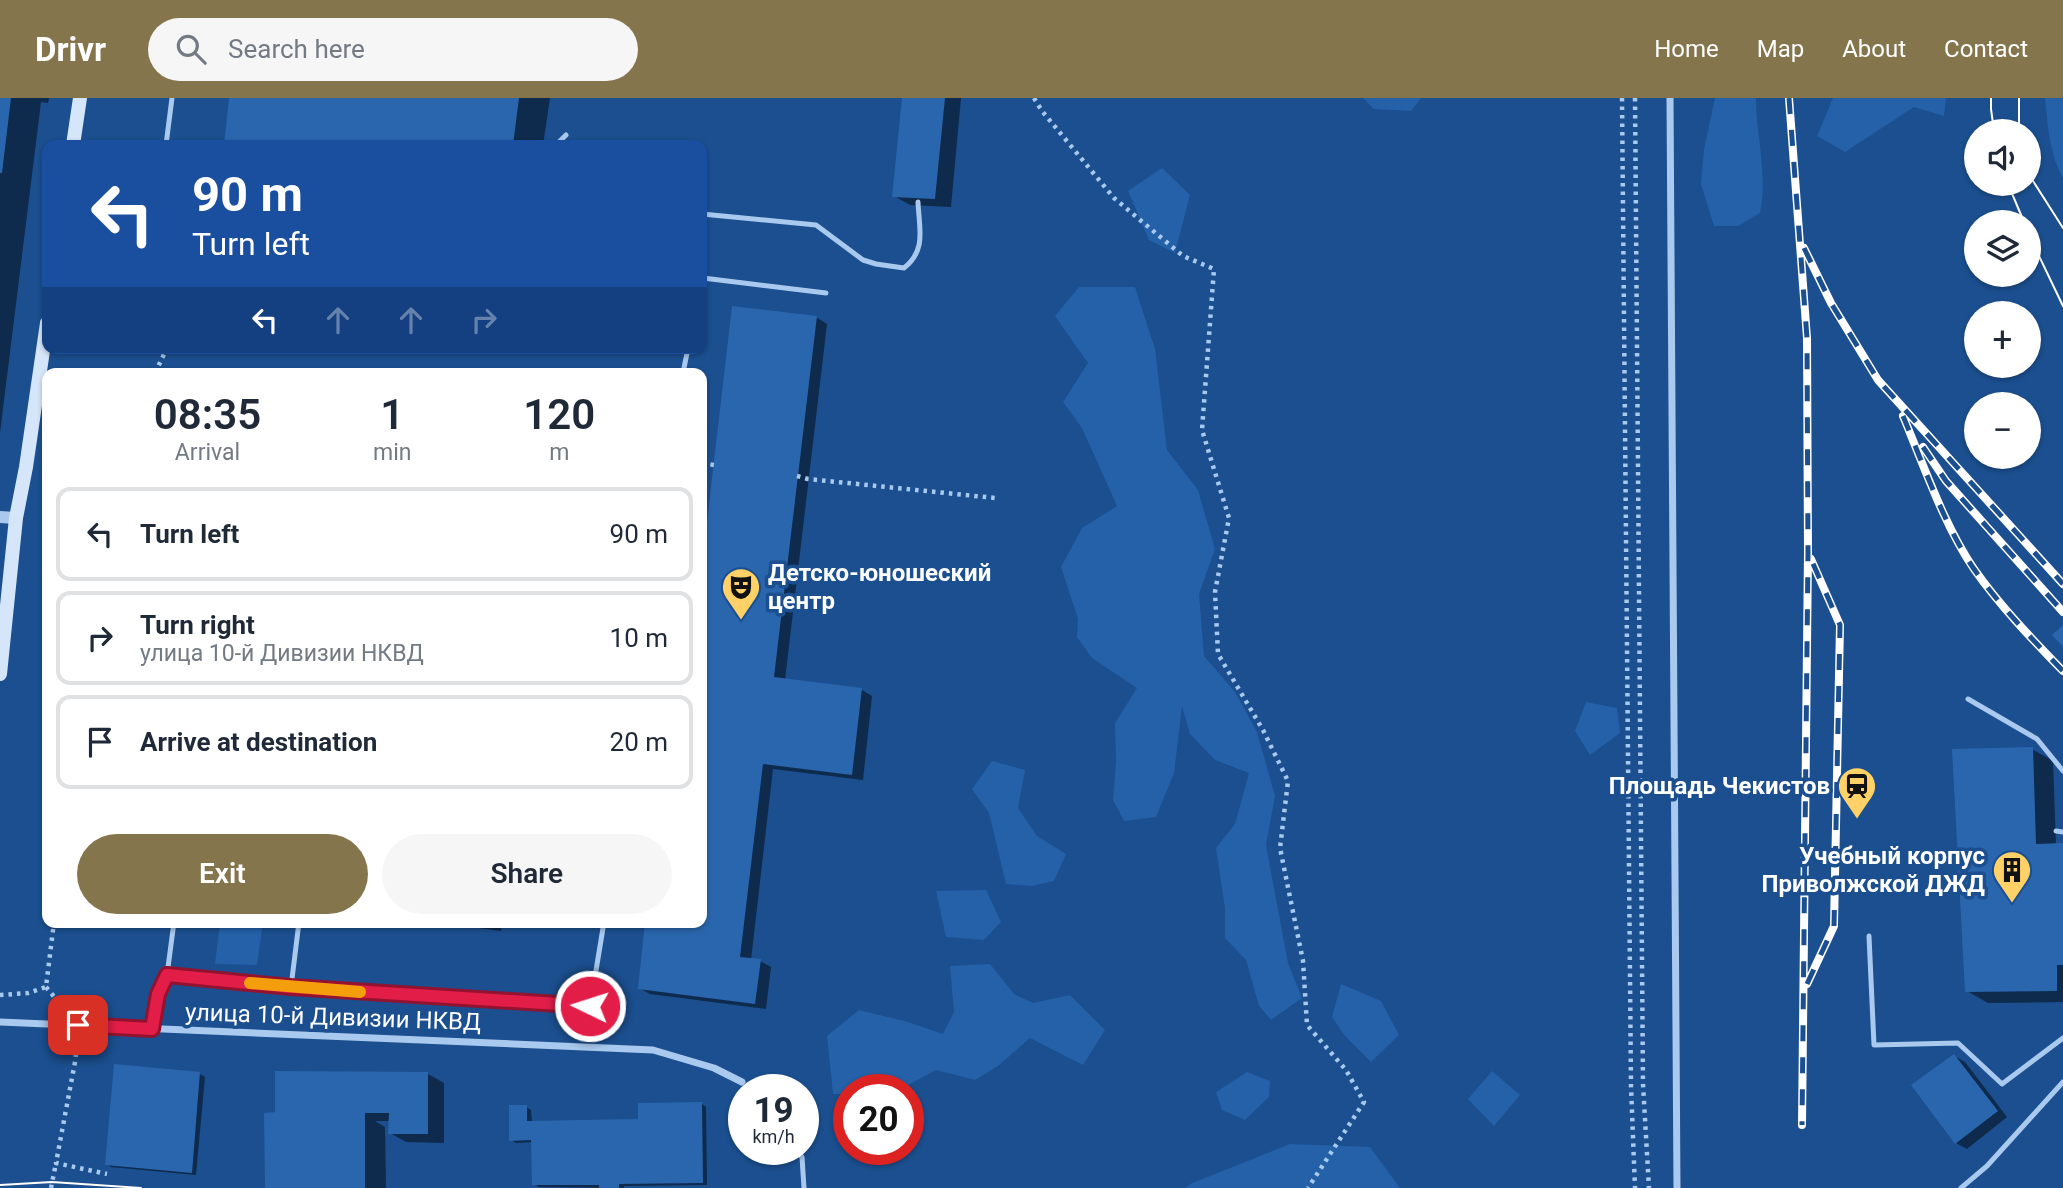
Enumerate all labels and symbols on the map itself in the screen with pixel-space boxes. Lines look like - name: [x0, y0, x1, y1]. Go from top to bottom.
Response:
- place label: Детско-юношеский центр: [768, 559, 991, 615]
- theatre icon: Детско-юношеский центр: [720, 566, 762, 621]
- station icon: Площадь Чекистов: [1836, 765, 1878, 820]
- place label: Площадь Чекистов: [1609, 772, 1830, 800]
- place label: Учебный корпус Приволжской ДЖД: [1762, 842, 1985, 898]
- building icon: Учебный корпус Приволжской ДЖД: [1991, 849, 2033, 904]
- position arrow: [553, 969, 627, 1043]
- pin: [48, 995, 108, 1055]
- street label: улица 10-й Дивизии НКВД: [185, 998, 481, 1036]
- speed limit sign: 20: [833, 1074, 924, 1165]

